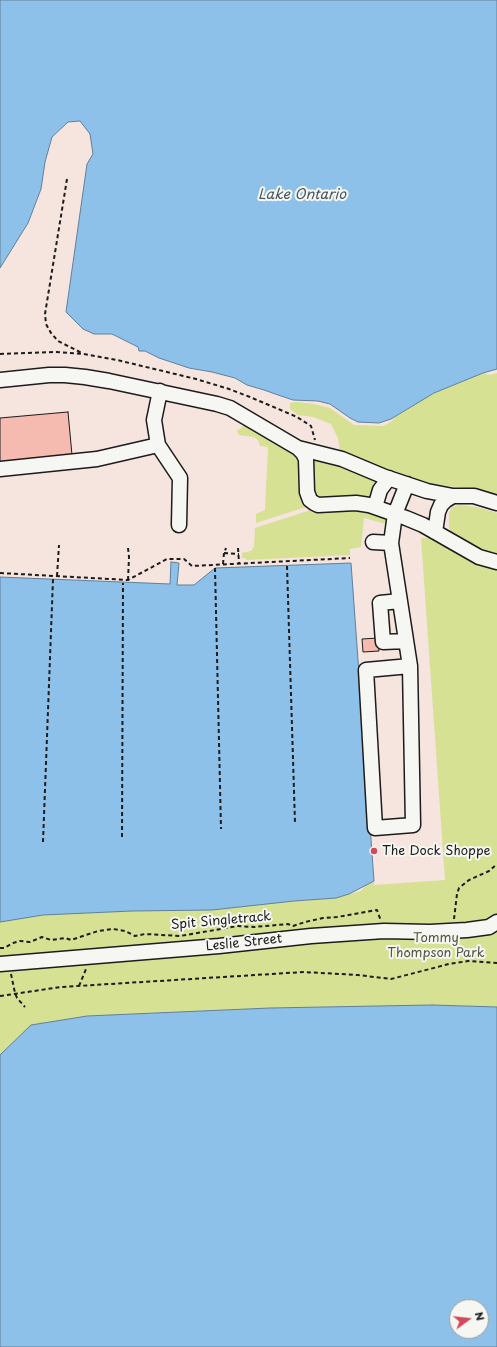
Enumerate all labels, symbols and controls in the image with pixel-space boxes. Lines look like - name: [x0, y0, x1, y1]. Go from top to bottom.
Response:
- water label: Lake Ontario: [258, 187, 346, 203]
- place label: The Dock Shoppe: [382, 843, 490, 859]
- marker: The Dock Shoppe: [369, 846, 379, 856]
- street label: Spit Singletrack: [170, 909, 272, 933]
- park label: Tommy Thompson Park: [387, 930, 485, 961]
- street label: Leslie Street: [205, 931, 283, 955]
- north arrow: [449, 1299, 489, 1339]
- text: N: [471, 1310, 489, 1322]

